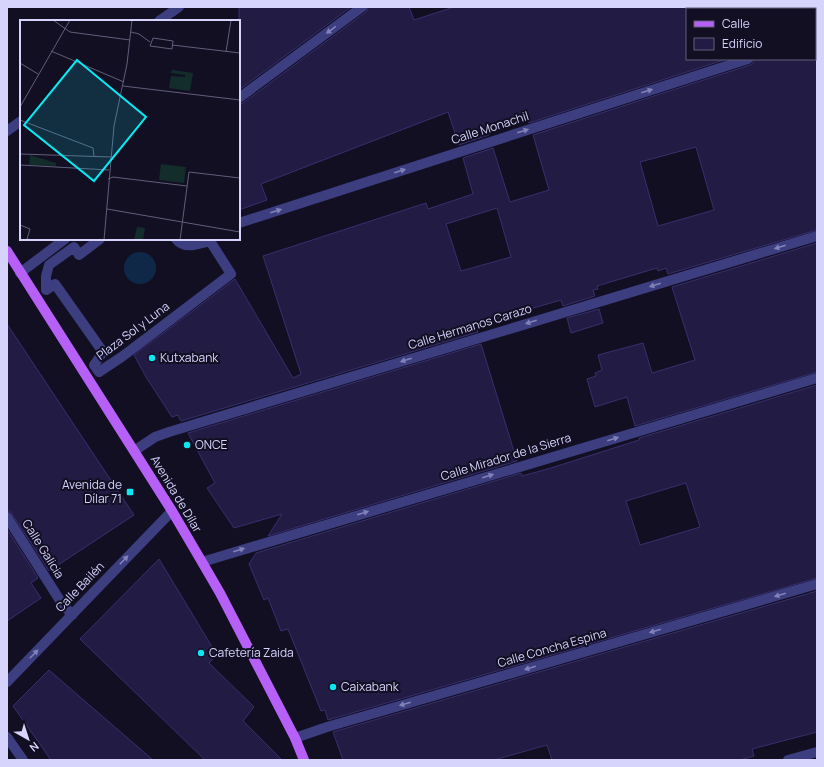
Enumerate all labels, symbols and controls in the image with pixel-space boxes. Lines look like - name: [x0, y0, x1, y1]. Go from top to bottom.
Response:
- legend: [686, 8, 816, 60]
- text: Calle: [722, 15, 750, 32]
- inset map: [20, 20, 240, 240]
- one-way arrow: [325, 26, 336, 34]
- text: Edificio: [722, 35, 762, 52]
- one-way arrow: [642, 88, 654, 94]
- street label: Calle Monachil: [449, 107, 531, 148]
- one-way arrow: [518, 128, 530, 134]
- one-way arrow: [394, 168, 406, 174]
- one-way arrow: [270, 208, 282, 214]
- one-way arrow: [773, 244, 785, 250]
- one-way arrow: [649, 282, 661, 288]
- street label: Plaza Sol y Luna: [93, 298, 173, 364]
- street label: Calle Hermanos Carazo: [406, 300, 534, 353]
- one-way arrow: [524, 319, 536, 325]
- place label: Kutxabank: [160, 349, 219, 366]
- marker: Kutxabank: [147, 353, 157, 363]
- one-way arrow: [400, 357, 412, 363]
- street label: Calle Mirador de la Sierra: [439, 429, 573, 484]
- place label: ONCE: [195, 436, 227, 453]
- one-way arrow: [607, 436, 619, 442]
- marker: ONCE: [182, 440, 192, 450]
- street label: Avenida de Dílar: [147, 452, 206, 536]
- one-way arrow: [482, 473, 494, 479]
- place label: Avenida de Dílar 71: [62, 476, 122, 507]
- marker: Avenida de Dílar 71: [125, 487, 135, 497]
- one-way arrow: [358, 510, 370, 516]
- street label: Calle Galicia: [18, 516, 68, 582]
- one-way arrow: [233, 547, 245, 553]
- one-way arrow: [119, 555, 129, 565]
- street label: Calle Bailén: [51, 558, 108, 616]
- one-way arrow: [773, 592, 785, 598]
- street label: Calle Concha Espina: [495, 624, 608, 671]
- one-way arrow: [648, 629, 661, 635]
- place label: Cafetería Zaida: [209, 644, 294, 661]
- marker: Cafetería Zaida: [196, 648, 206, 658]
- one-way arrow: [29, 649, 39, 659]
- one-way arrow: [524, 665, 536, 671]
- place label: Caixabank: [341, 678, 400, 695]
- marker: Caixabank: [328, 682, 338, 692]
- one-way arrow: [399, 701, 411, 707]
- north arrow: [8, 719, 48, 759]
- text: N: [27, 739, 42, 756]

